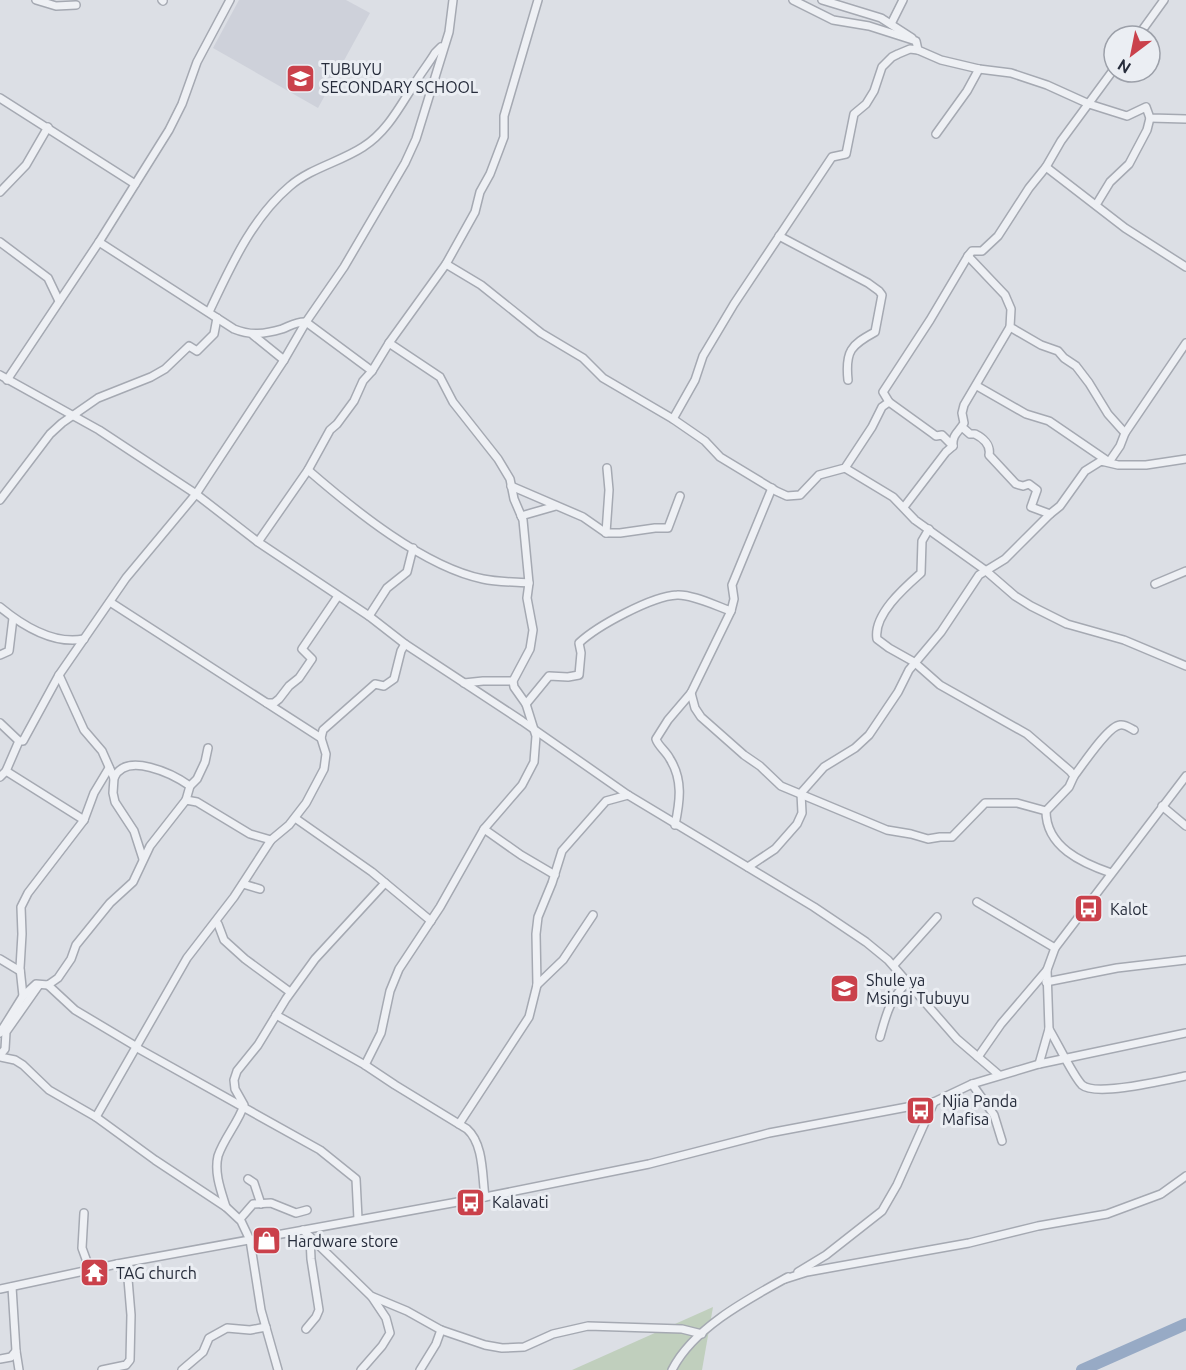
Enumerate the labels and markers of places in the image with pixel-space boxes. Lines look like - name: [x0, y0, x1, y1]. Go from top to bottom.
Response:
- place label: TUBUYU SECONDARY SCHOOL: [321, 60, 478, 96]
- school or university icon: TUBUYU SECONDARY SCHOOL: [284, 62, 316, 94]
- bus stop icon: Kalot: [1073, 893, 1105, 925]
- place label: Kalot: [1110, 900, 1149, 918]
- place label: Shule ya Msingi Tubuyu: [866, 971, 970, 1007]
- school or university icon: Shule ya Msingi Tubuyu: [829, 973, 861, 1005]
- place label: Njia Panda Mafisa: [942, 1092, 1017, 1128]
- bus stop icon: Njia Panda Mafisa: [905, 1094, 937, 1126]
- bus stop icon: Kalavati: [455, 1186, 487, 1218]
- place label: Kalavati: [492, 1193, 549, 1211]
- shop icon: Hardware store: [250, 1225, 282, 1257]
- place label: Hardware store: [287, 1232, 398, 1250]
- temple icon: TAG church: [79, 1257, 111, 1289]
- place label: TAG church: [116, 1264, 197, 1282]

